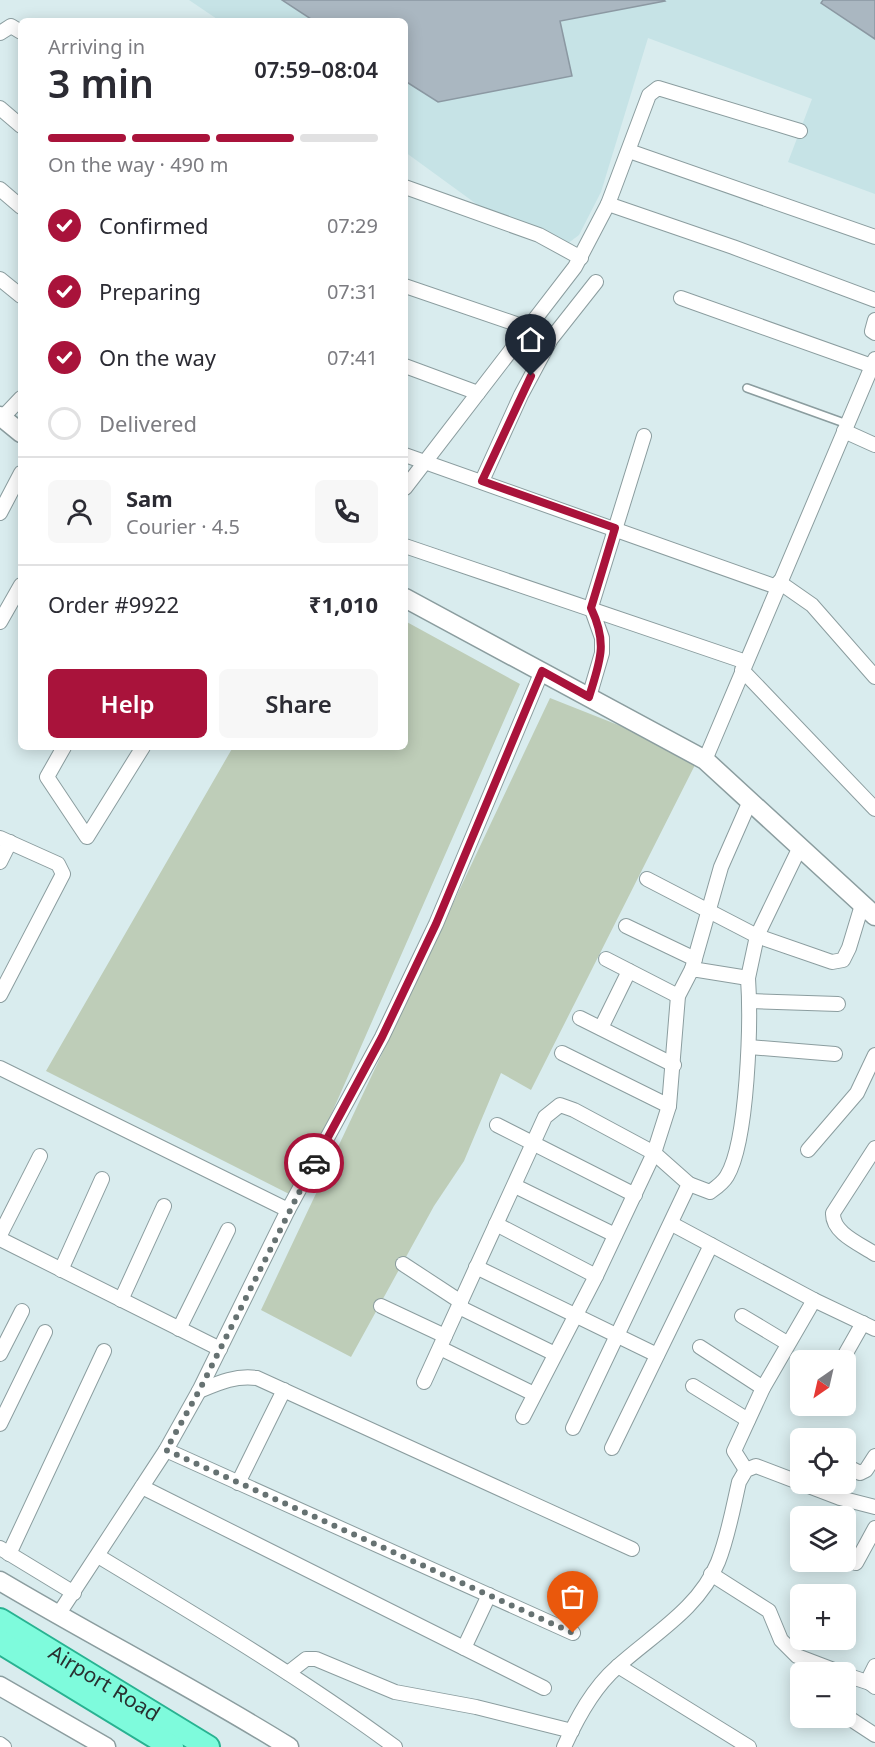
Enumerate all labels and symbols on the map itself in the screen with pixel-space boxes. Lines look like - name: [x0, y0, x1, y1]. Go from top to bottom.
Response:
- pin: [505, 314, 556, 376]
- courier: [284, 1133, 344, 1193]
- north arrow: [790, 1350, 856, 1416]
- pin: [547, 1571, 598, 1633]
- street label: Airport Road: [44, 1638, 165, 1727]

